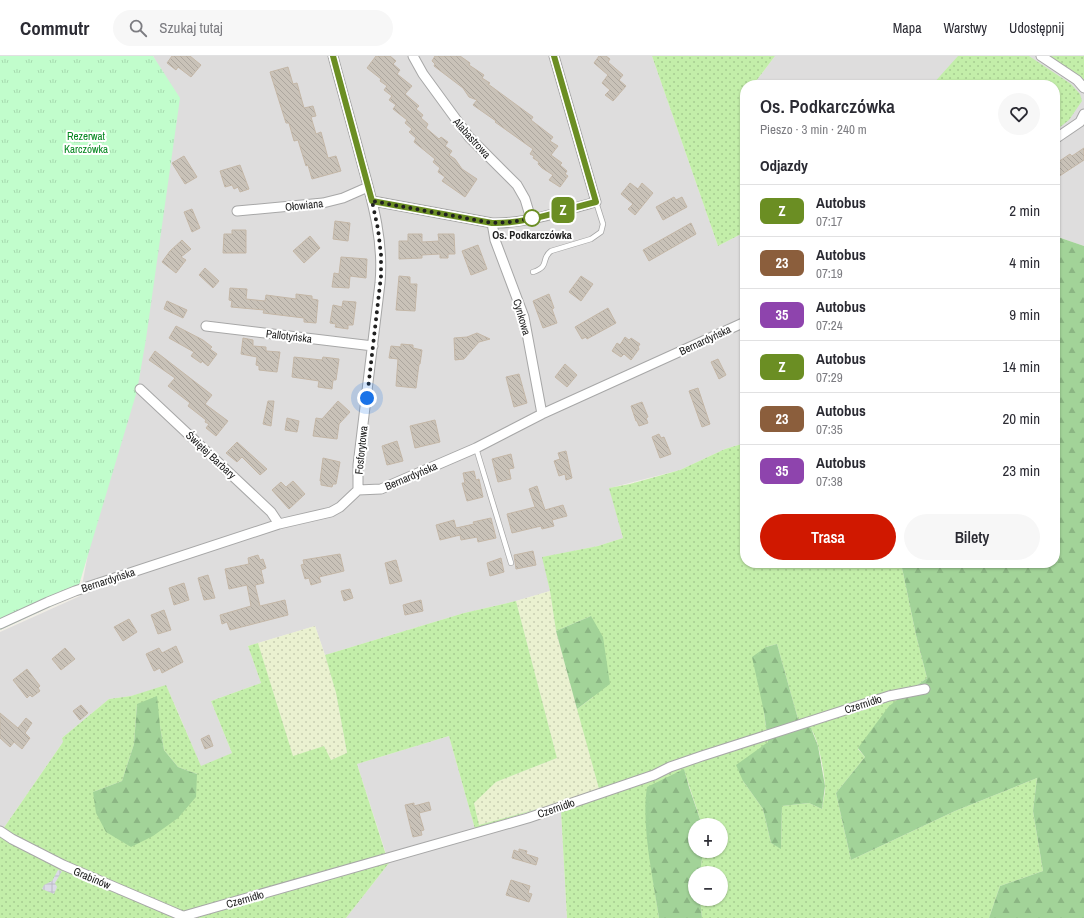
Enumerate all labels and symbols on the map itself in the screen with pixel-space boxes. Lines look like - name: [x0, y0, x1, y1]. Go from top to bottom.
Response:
- street label: Alabastrowa: [450, 114, 494, 161]
- park label: Rezerwat Karczówka: [64, 129, 108, 156]
- street label: Ołowiana: [284, 196, 324, 214]
- line badge: Z: [550, 197, 576, 223]
- marker: Os. Podkarczówka: [523, 209, 541, 227]
- place label: Os. Podkarczówka: [492, 228, 572, 242]
- street label: Cynkowa: [510, 297, 534, 337]
- street label: Bernardyńska: [677, 322, 733, 358]
- street label: Pallotyńska: [265, 326, 313, 346]
- your location: [357, 388, 377, 408]
- street label: Fosforytowa: [351, 425, 371, 475]
- street label: Świętej Barbary: [183, 428, 239, 482]
- street label: Bernardyńska: [383, 459, 439, 493]
- street label: Bernardyńska: [79, 565, 137, 595]
- street label: Czernidło: [842, 691, 884, 717]
- street label: Czernidło: [535, 795, 577, 821]
- street label: Grabinów: [71, 864, 113, 892]
- street label: Czernidło: [225, 887, 265, 911]

